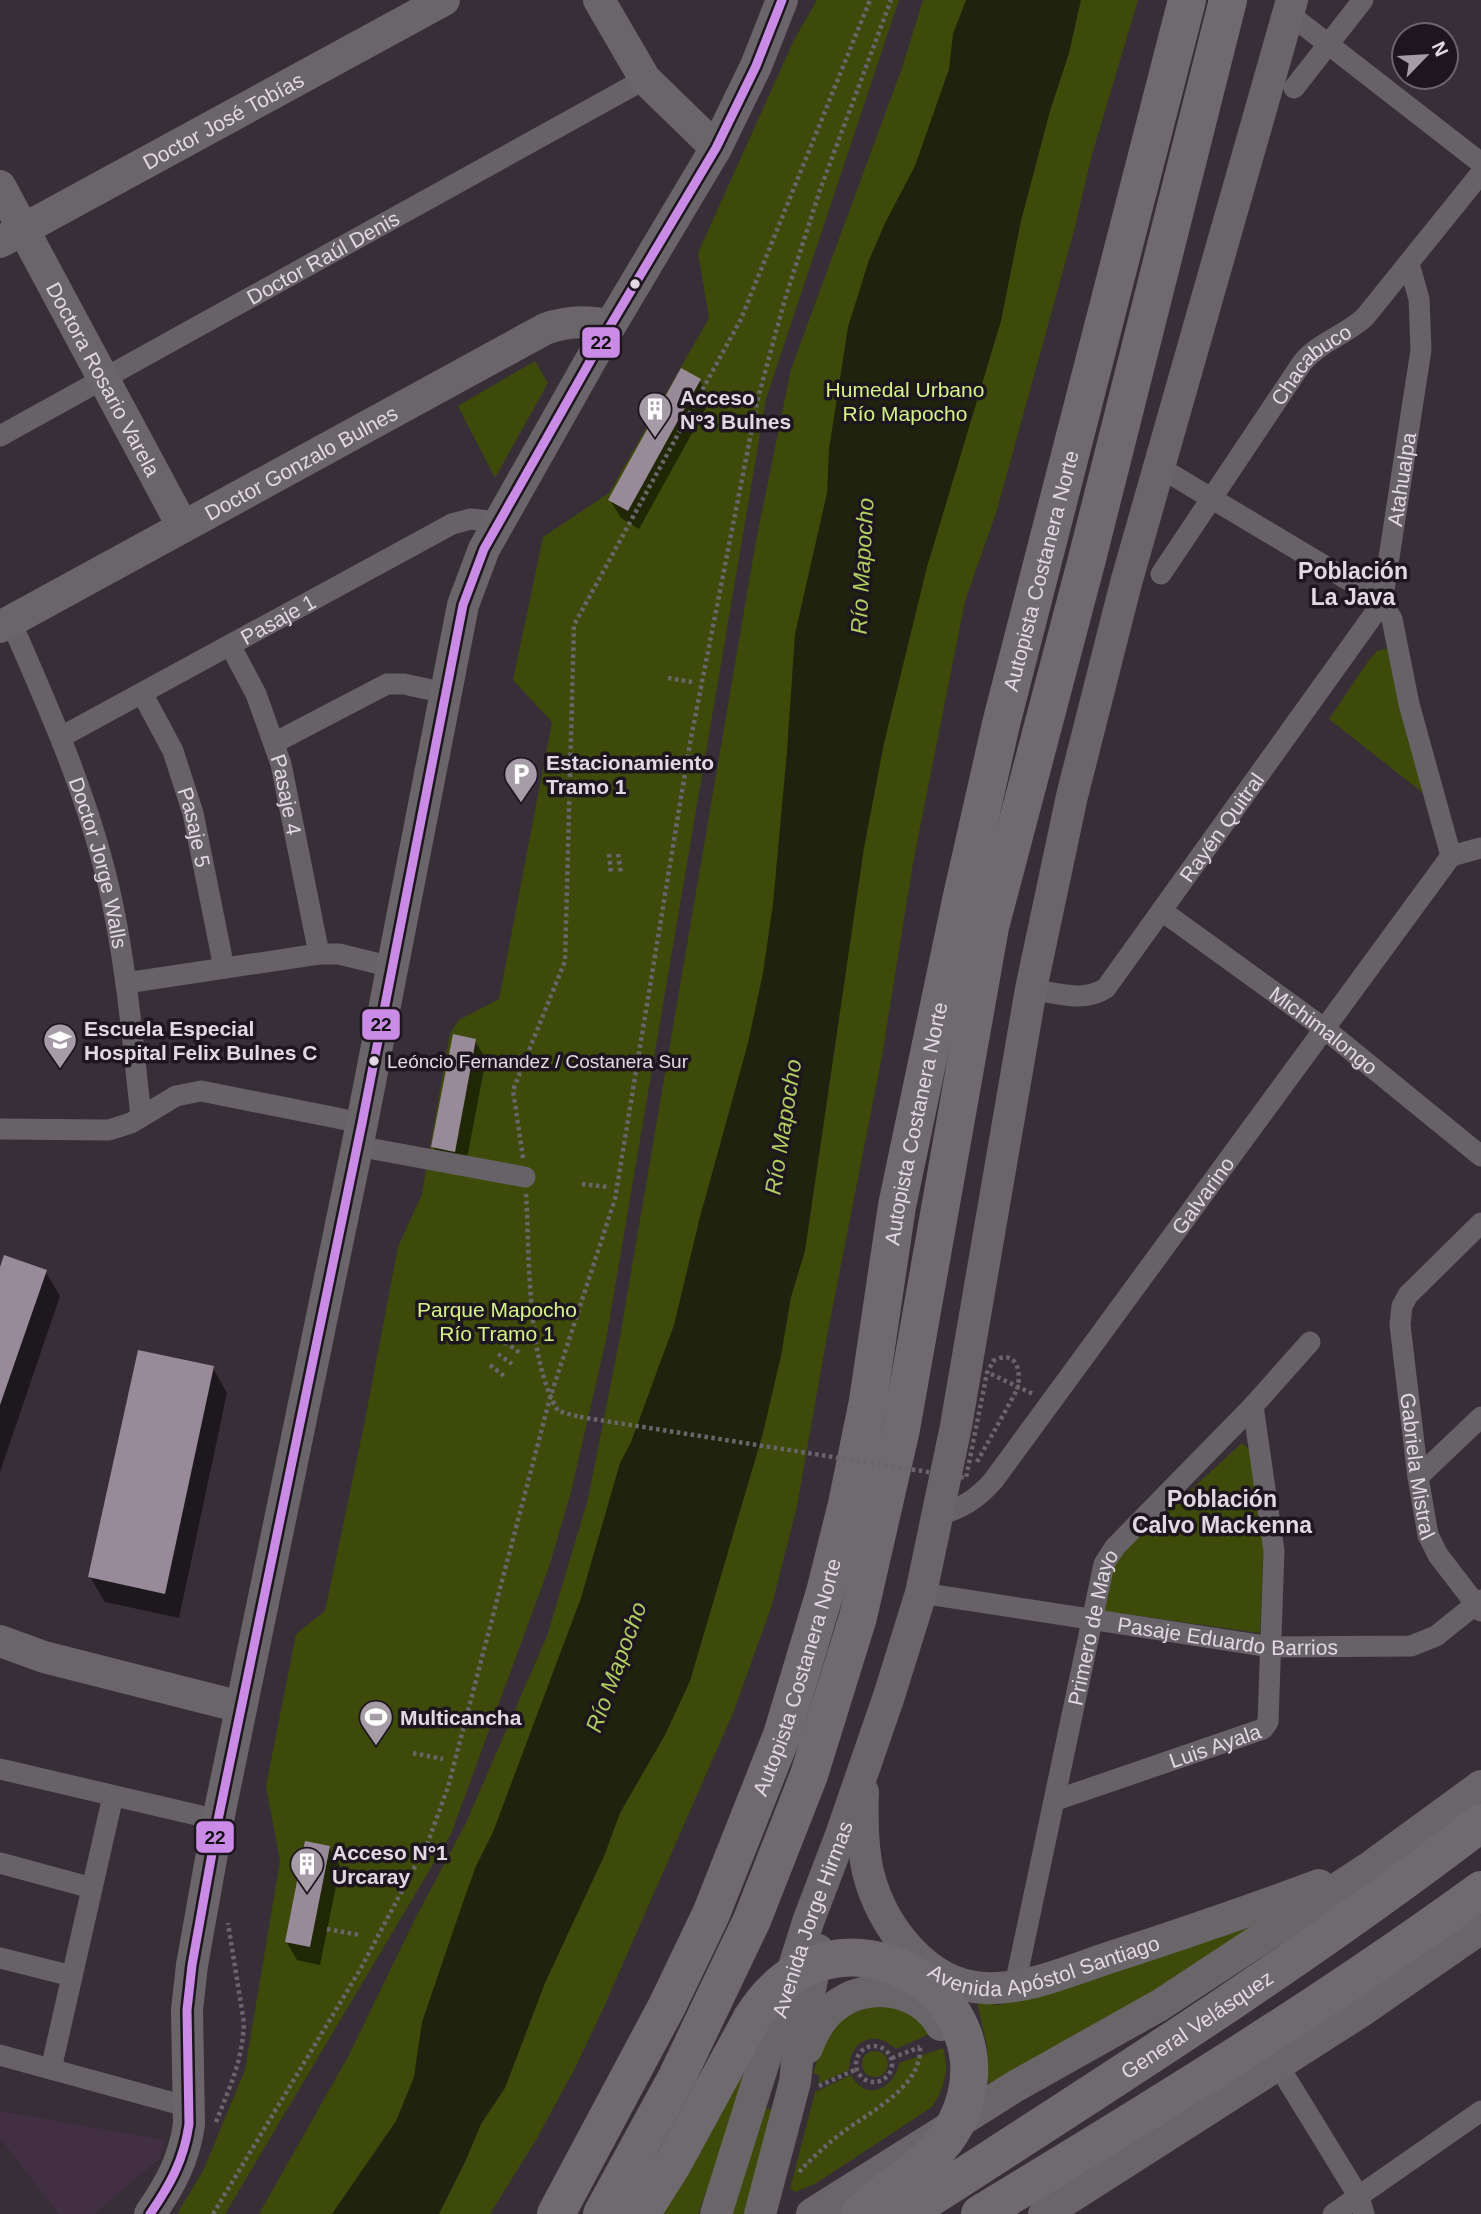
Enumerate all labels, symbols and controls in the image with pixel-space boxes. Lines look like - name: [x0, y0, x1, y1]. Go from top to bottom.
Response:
- north arrow: [1390, 21, 1460, 91]
- text: N: [1428, 38, 1452, 60]
- street label: Doctor José Tobías: [139, 67, 307, 173]
- street label: Doctor Raúl Denis: [243, 206, 403, 309]
- unlabelled marker: [628, 277, 642, 291]
- street label: Doctora Rosario Varela: [42, 278, 165, 480]
- street label: Chacabuco: [1266, 319, 1355, 409]
- line badge: 22: [581, 326, 621, 359]
- text: 22: [590, 332, 612, 353]
- park label: Humedal Urbano Río Mapocho: [826, 378, 984, 425]
- place label: Acceso N°3 Bulnes: [680, 386, 791, 433]
- building icon: Acceso N°3 Bulnes: [636, 390, 674, 439]
- street label: Doctor Gonzalo Bulnes: [201, 401, 401, 524]
- street label: Atahualpa: [1382, 430, 1420, 528]
- street label: Autopista Costanera Norte: [998, 448, 1082, 693]
- water label: Río Mapocho: [845, 497, 879, 635]
- district label: Población La Java: [1298, 558, 1408, 610]
- street label: Pasaje 1: [236, 589, 319, 649]
- street label: Pasaje 4: [267, 751, 306, 837]
- place label: Estacionamiento Tramo 1: [546, 751, 714, 798]
- parking icon: Estacionamiento Tramo 1: [502, 755, 540, 804]
- street label: Rayén Quitral: [1175, 768, 1268, 886]
- street label: Doctor Jorge Walls: [65, 774, 132, 950]
- street label: Pasaje 5: [174, 784, 215, 869]
- street label: Michimalongo: [1266, 982, 1382, 1079]
- street label: Autopista Costanera Norte: [880, 1000, 951, 1247]
- line badge: 22: [361, 1008, 401, 1041]
- text: 22: [370, 1014, 392, 1035]
- place label: Escuela Especial Hospital Felix Bulnes C: [84, 1017, 317, 1064]
- school or university icon: Escuela Especial Hospital Felix Bulnes C: [41, 1021, 79, 1070]
- place label: Leóncio Fernandez / Costanera Sur: [387, 1051, 689, 1072]
- marker: Leóncio Fernandez / Costanera Sur: [367, 1054, 381, 1068]
- water label: Río Mapocho: [759, 1057, 807, 1197]
- street label: Galvarino: [1167, 1152, 1238, 1238]
- park label: Parque Mapocho Río Tramo 1: [417, 1298, 577, 1345]
- street label: Gabriela Mistral: [1397, 1391, 1440, 1543]
- district label: Población Calvo Mackenna: [1132, 1486, 1312, 1538]
- street label: Primero de Mayo: [1063, 1545, 1122, 1708]
- street label: Autopista Costanera Norte: [748, 1556, 844, 1799]
- water label: Río Mapocho: [580, 1598, 652, 1736]
- street label: Pasaje Eduardo Barrios: [1116, 1612, 1338, 1658]
- sports icon: Multicancha: [357, 1698, 395, 1747]
- place label: Multicancha: [400, 1706, 522, 1729]
- street label: Luis Ayala: [1166, 1719, 1264, 1772]
- street label: Avenida Jorge Hirmas: [767, 1818, 856, 2020]
- line badge: 22: [195, 1820, 235, 1854]
- text: 22: [204, 1827, 226, 1848]
- place label: Acceso N°1 Urcaray: [332, 1841, 448, 1888]
- building icon: Acceso N°1 Urcaray: [288, 1845, 326, 1894]
- street label: Avenida Apóstol Santiago: [924, 1931, 1162, 2000]
- street label: General Velásquez: [1116, 1965, 1277, 2083]

